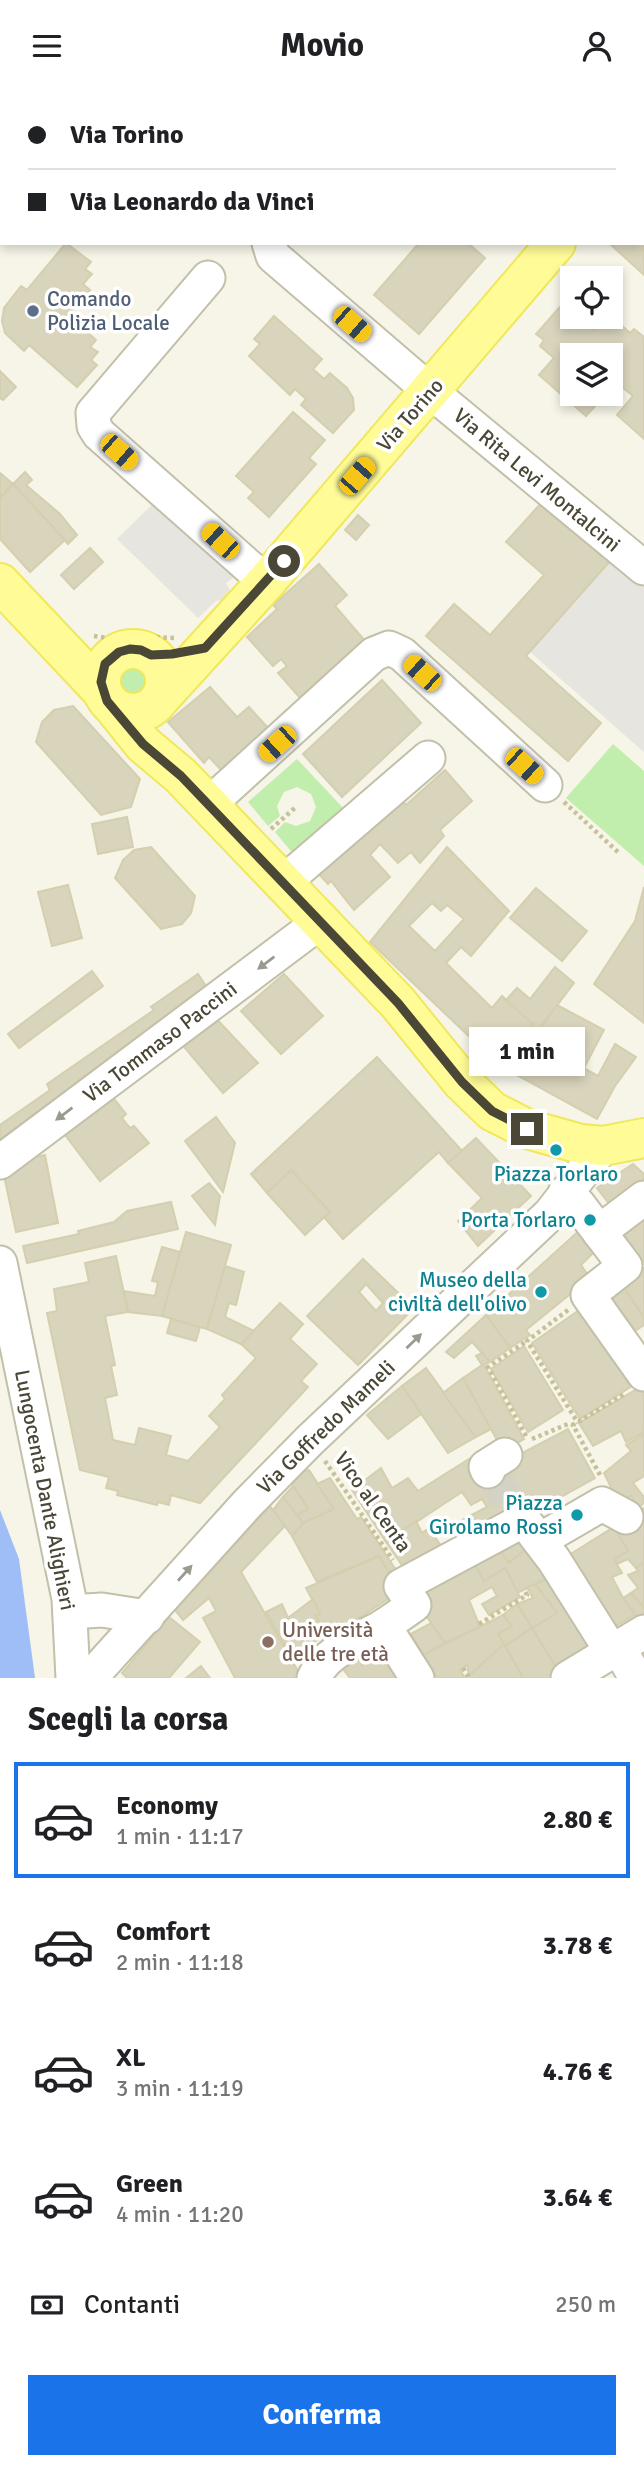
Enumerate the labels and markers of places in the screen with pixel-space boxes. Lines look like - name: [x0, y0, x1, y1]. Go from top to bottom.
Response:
- place label: Comando Polizia Locale: [47, 286, 170, 336]
- marker: Comando Polizia Locale: [25, 303, 41, 319]
- marker: Piazza Torlaro: [548, 1142, 564, 1158]
- place label: Piazza Torlaro: [494, 1161, 618, 1187]
- place label: Porta Torlaro: [461, 1207, 576, 1233]
- marker: Porta Torlaro: [582, 1212, 598, 1228]
- place label: Museo della civiltà dell'olivo: [388, 1267, 527, 1317]
- marker: Museo della civiltà dell'olivo: [533, 1284, 549, 1300]
- place label: Piazza Girolamo Rossi: [429, 1490, 563, 1540]
- marker: Piazza Girolamo Rossi: [569, 1507, 585, 1523]
- place label: Università delle tre età: [282, 1617, 389, 1667]
- marker: Università delle tre età: [260, 1634, 276, 1650]

